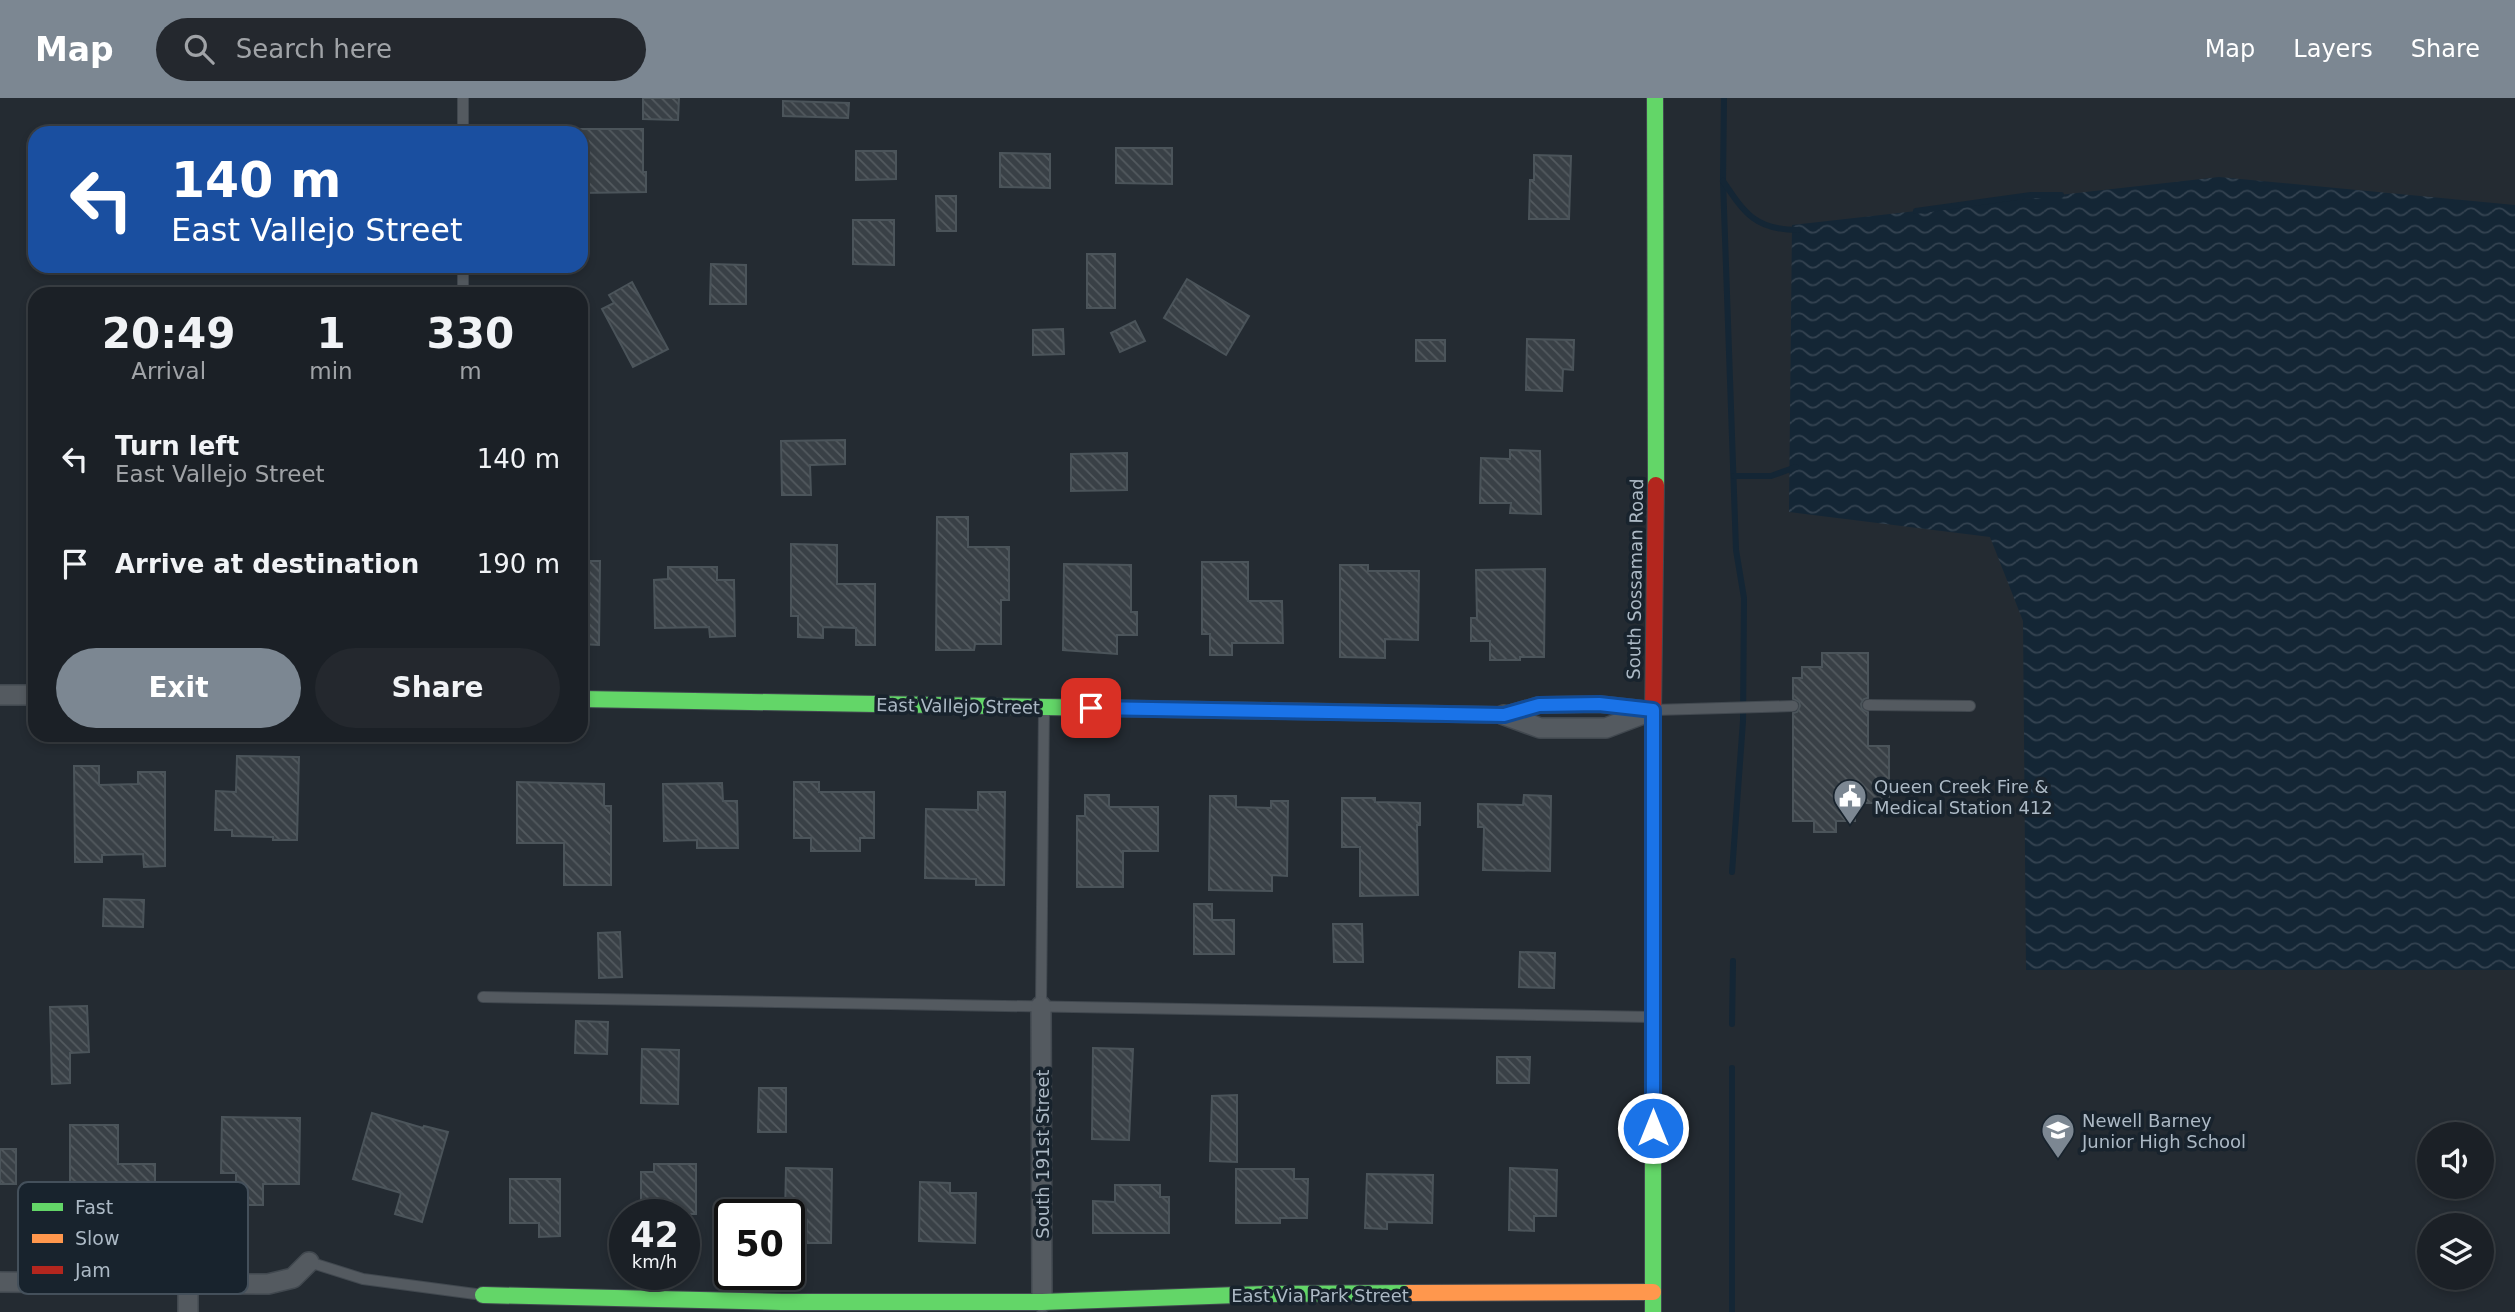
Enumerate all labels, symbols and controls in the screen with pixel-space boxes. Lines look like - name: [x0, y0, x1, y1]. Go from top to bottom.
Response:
- search box: [156, 18, 646, 81]
- text: Map: [35, 30, 114, 69]
- icon: search: [180, 30, 218, 68]
- text: Search here: [236, 34, 392, 64]
- text: Map: [2205, 35, 2255, 63]
- text: Layers: [2293, 35, 2373, 63]
- text: Share: [2411, 35, 2480, 63]
- text: 140 m: [171, 152, 341, 209]
- icon: left: [56, 154, 147, 245]
- text: East Vallejo Street: [171, 211, 463, 249]
- text: 20:49: [102, 309, 236, 358]
- text: 1: [316, 309, 346, 358]
- text: 330: [427, 309, 514, 358]
- text: Arrival: [131, 358, 206, 384]
- text: min: [309, 358, 353, 384]
- text: m: [459, 358, 482, 384]
- text: Turn left: [115, 431, 239, 461]
- icon: left: [56, 440, 94, 478]
- text: 140 m: [477, 444, 560, 474]
- text: East Vallejo Street: [115, 461, 325, 487]
- street label: South Sossaman Road: [1623, 478, 1647, 680]
- icon: arrive: [56, 545, 94, 583]
- text: Arrive at destination: [115, 549, 419, 579]
- text: 190 m: [477, 549, 560, 579]
- button: Exit: [56, 648, 301, 728]
- button: Share: [315, 648, 560, 728]
- pin: [1061, 678, 1121, 738]
- icon: arrive: [1072, 689, 1110, 727]
- street label: East Vallejo Street: [876, 694, 1040, 718]
- place label: Queen Creek Fire & Medical Station 412: [1874, 776, 2053, 818]
- public building icon: Queen Creek Fire & Medical Station 412: [1831, 777, 1869, 826]
- street label: South 191st Street: [1032, 1069, 1053, 1239]
- position arrow: [1616, 1091, 1690, 1165]
- place label: Newell Barney Junior High School: [2081, 1110, 2246, 1152]
- school or university icon: Newell Barney Junior High School: [2039, 1111, 2077, 1160]
- map controls: [2417, 1122, 2494, 1290]
- button: sound: [2417, 1122, 2494, 1199]
- legend: [18, 1182, 248, 1294]
- text: Fast: [75, 1196, 113, 1218]
- speed limit sign: 50: [714, 1199, 805, 1290]
- button: layers: [2417, 1213, 2494, 1290]
- text: 42: [630, 1215, 679, 1255]
- text: Slow: [75, 1227, 120, 1249]
- text: km/h: [632, 1251, 677, 1272]
- text: Jam: [74, 1259, 111, 1281]
- street label: East Via Park Street: [1231, 1285, 1409, 1306]

